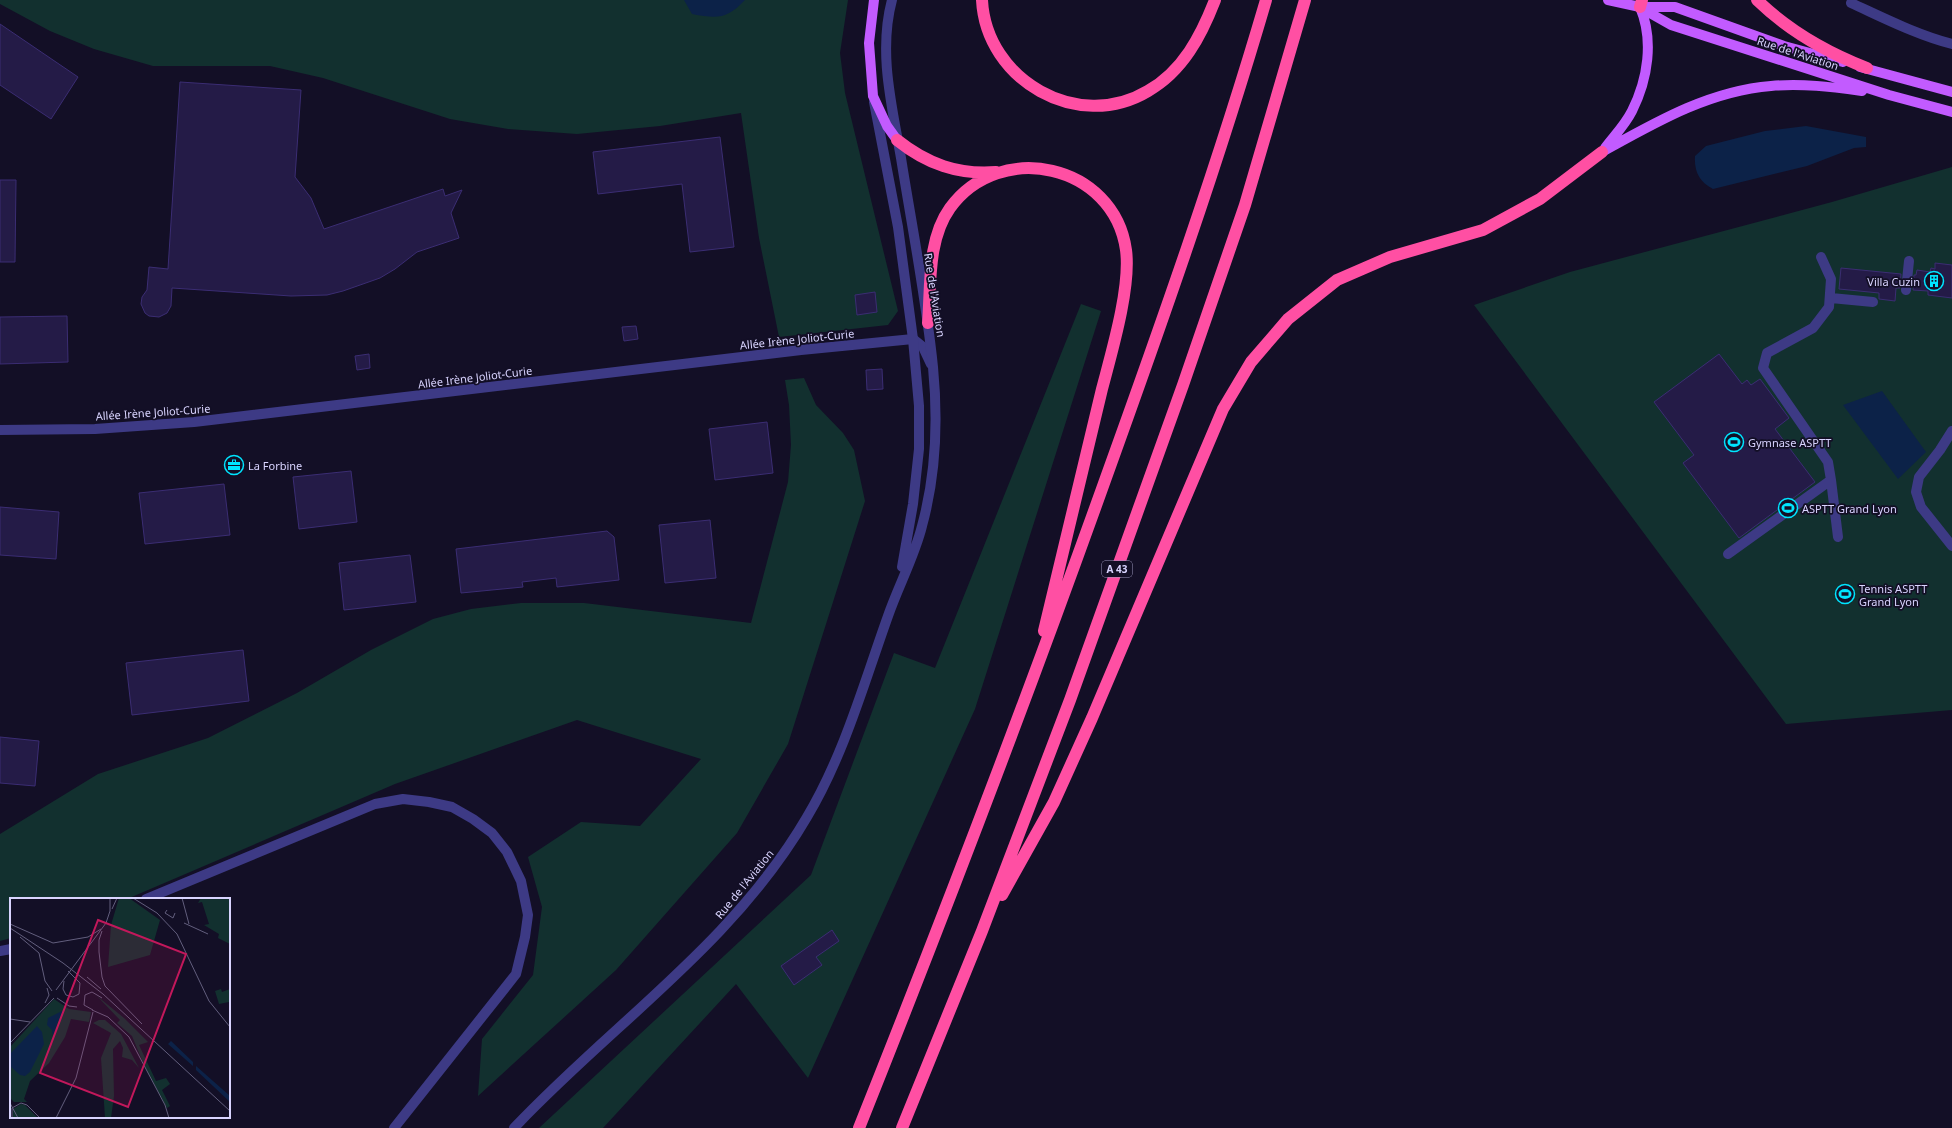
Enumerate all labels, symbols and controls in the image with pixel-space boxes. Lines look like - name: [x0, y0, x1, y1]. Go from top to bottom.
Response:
- street label: Rue de l'Aviation: [1755, 33, 1841, 73]
- street label: Rue de l'Aviation: [921, 252, 949, 338]
- building icon: Villa Cuzin: [1923, 270, 1945, 292]
- place label: Villa Cuzin: [1867, 274, 1920, 289]
- street label: Allée Irène Joliot-Curie: [739, 326, 855, 352]
- street label: Allée Irène Joliot-Curie: [417, 363, 533, 391]
- street label: Allée Irène Joliot-Curie: [95, 401, 211, 423]
- sports icon: Gymnase ASPTT: [1723, 431, 1745, 453]
- place label: Gymnase ASPTT: [1748, 435, 1831, 450]
- office icon: La Forbine: [223, 454, 245, 476]
- place label: La Forbine: [248, 458, 302, 473]
- sports icon: ASPTT Grand Lyon: [1777, 497, 1799, 519]
- place label: ASPTT Grand Lyon: [1802, 501, 1897, 516]
- road number: A 43: [1102, 561, 1132, 577]
- place label: Tennis ASPTT Grand Lyon: [1859, 581, 1927, 609]
- sports icon: Tennis ASPTT Grand Lyon: [1834, 583, 1856, 605]
- street label: Rue de l'Aviation: [711, 846, 777, 922]
- inset map: [10, 898, 230, 1118]

